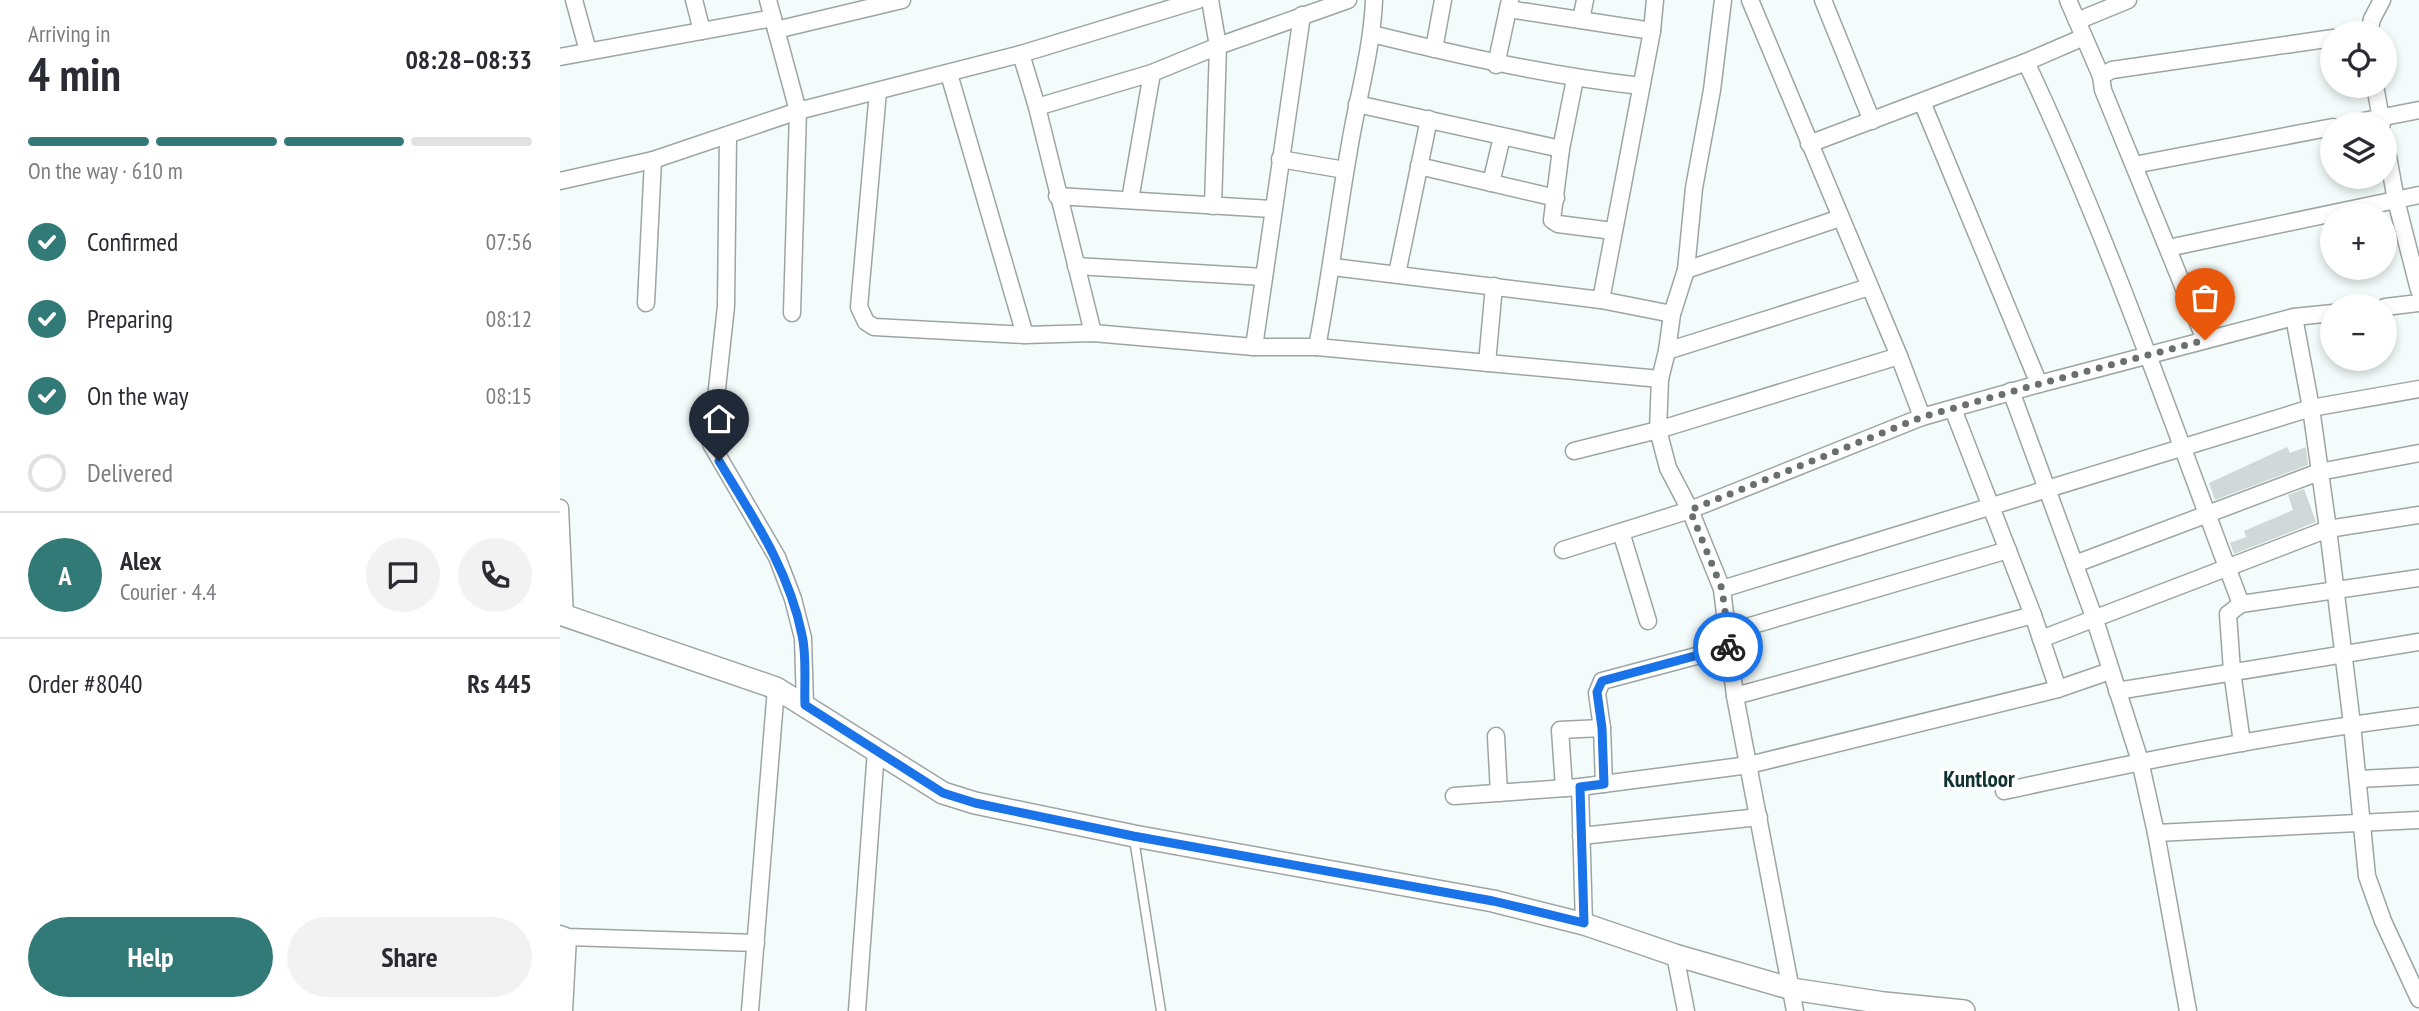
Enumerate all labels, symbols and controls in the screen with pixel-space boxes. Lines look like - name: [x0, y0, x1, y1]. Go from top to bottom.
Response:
- text: Arriving in: [28, 19, 110, 48]
- map controls: [2320, 21, 2397, 371]
- button: locate: [2320, 21, 2397, 98]
- text: 08:28–08:33: [405, 43, 532, 76]
- text: 4 min: [28, 44, 121, 104]
- button: layers: [2320, 112, 2397, 189]
- text: On the way · 610 m: [28, 156, 183, 185]
- button: +: [2320, 203, 2397, 280]
- icon: check: [28, 223, 66, 261]
- text: Confirmed: [87, 225, 178, 258]
- text: 07:56: [486, 227, 532, 256]
- pin: [2175, 268, 2235, 340]
- icon: bag: [2186, 279, 2224, 317]
- button: −: [2320, 294, 2397, 371]
- icon: check: [28, 300, 66, 338]
- text: Preparing: [87, 302, 173, 335]
- text: 08:12: [486, 304, 532, 333]
- icon: check: [28, 377, 66, 415]
- text: On the way: [87, 379, 189, 412]
- text: 08:15: [486, 381, 532, 410]
- pin: [689, 389, 749, 461]
- icon: home: [700, 400, 738, 438]
- text: Delivered: [87, 456, 173, 489]
- button: chat: [366, 538, 440, 612]
- button: phone: [458, 538, 532, 612]
- text: Alex: [120, 544, 161, 577]
- text: A: [58, 559, 72, 592]
- text: Courier · 4.4: [120, 577, 216, 606]
- courier: [1693, 612, 1763, 682]
- icon: bike: [1709, 628, 1747, 666]
- text: Order #8040: [28, 667, 143, 700]
- text: Rs 445: [467, 667, 532, 700]
- district label: Kuntloor: [1943, 764, 2015, 793]
- button: Help: [28, 917, 273, 997]
- button: Share: [287, 917, 532, 997]

